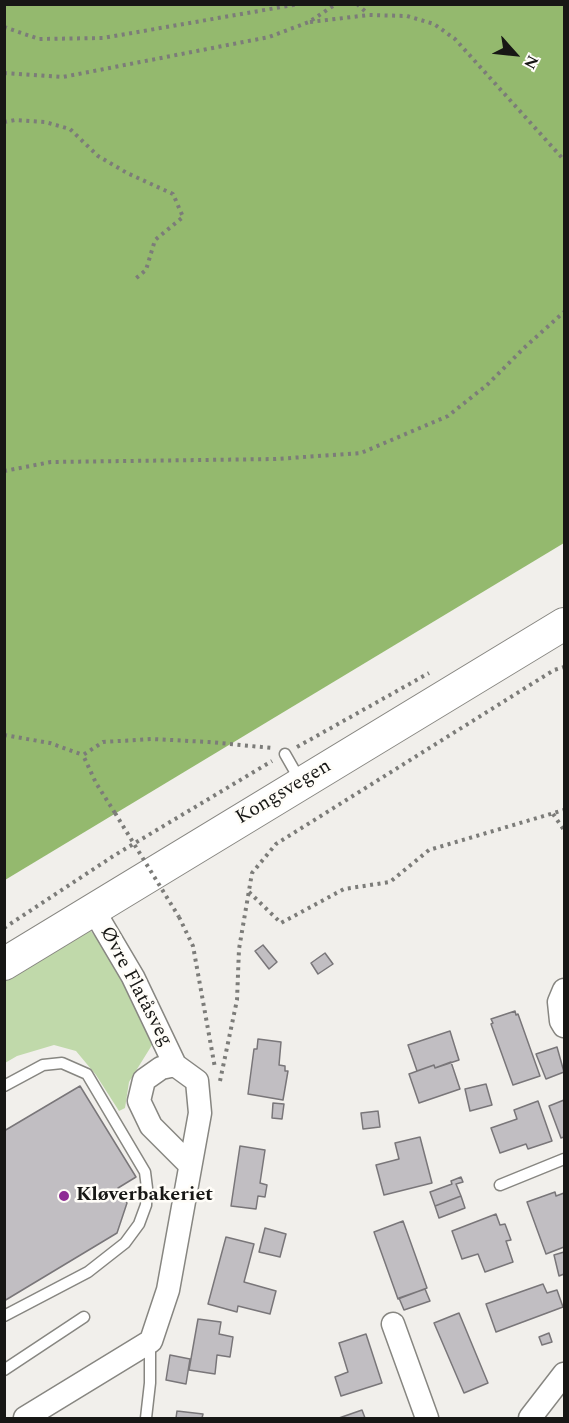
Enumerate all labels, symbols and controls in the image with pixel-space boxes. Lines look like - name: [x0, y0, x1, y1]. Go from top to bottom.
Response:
- north arrow: [485, 24, 545, 84]
- text: N: [517, 51, 545, 73]
- street label: Kongsvegen: [232, 755, 336, 831]
- street label: Øvre Flatåsveg: [93, 923, 177, 1051]
- place label: Kløverbakeriet: [76, 1184, 213, 1208]
- marker: Kløverbakeriet: [57, 1189, 71, 1203]

